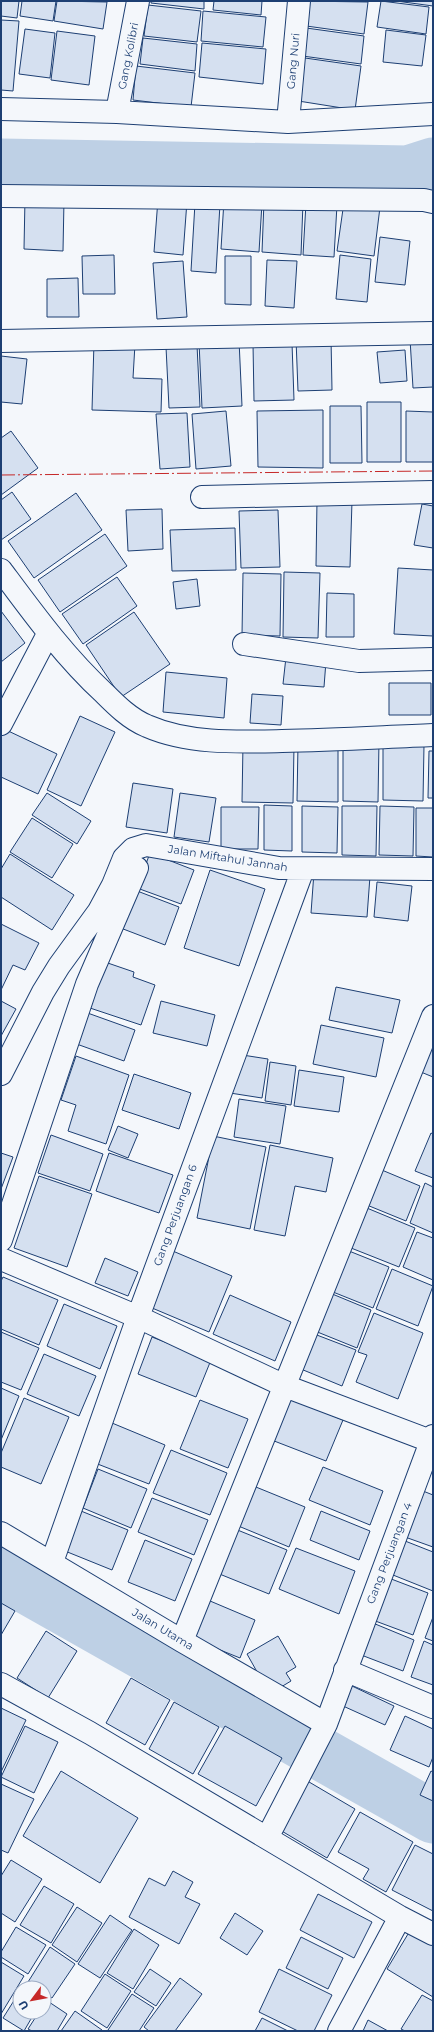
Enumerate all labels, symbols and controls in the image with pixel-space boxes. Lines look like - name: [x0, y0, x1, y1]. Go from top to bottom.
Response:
- street label: Gang Kolibri: [115, 21, 141, 91]
- street label: Gang Nuri: [284, 32, 302, 90]
- street label: Jalan Miftahul Jannah: [166, 841, 289, 874]
- street label: Gang Perjuangan 6: [150, 1162, 200, 1268]
- street label: Gang Perjuangan 4: [363, 1500, 415, 1606]
- street label: Jalan Utama: [129, 1605, 196, 1653]
- north arrow: [12, 1980, 52, 2020]
- text: U: [15, 1998, 32, 2013]

